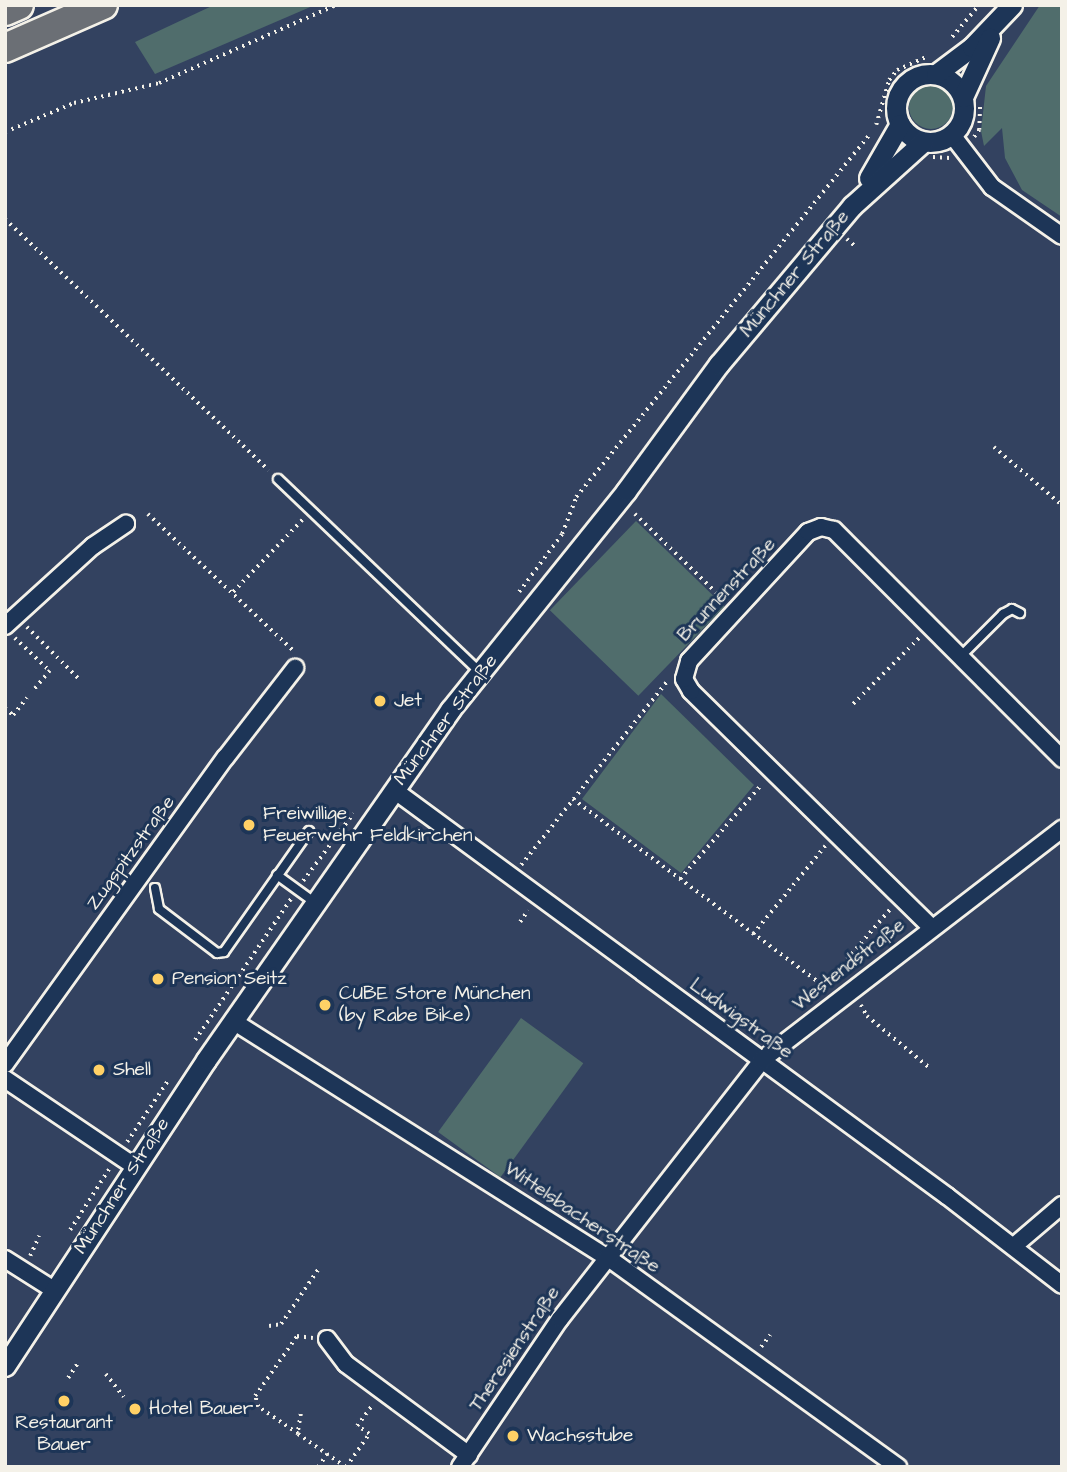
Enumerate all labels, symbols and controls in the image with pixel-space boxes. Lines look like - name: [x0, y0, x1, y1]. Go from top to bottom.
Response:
- street label: Münchner Straße: [735, 206, 855, 342]
- street label: Brunnenstraße: [673, 533, 781, 647]
- street label: Münchner Straße: [389, 650, 503, 790]
- place label: Jet: [394, 690, 422, 712]
- marker: Jet: [372, 693, 388, 709]
- street label: Zugspitzstraße: [82, 791, 180, 915]
- place label: Freiwillige Feuerwehr Feldkirchen: [263, 803, 472, 847]
- marker: Freiwillige Feuerwehr Feldkirchen: [241, 817, 257, 833]
- street label: Westendstraße: [788, 914, 910, 1016]
- place label: Pension Seitz: [172, 968, 287, 990]
- marker: Pension Seitz: [150, 971, 166, 987]
- street label: Ludwigstraße: [685, 974, 797, 1064]
- place label: CUBE Store München (by Rabe Bike): [339, 983, 531, 1027]
- marker: CUBE Store München (by Rabe Bike): [317, 997, 333, 1013]
- place label: Shell: [113, 1059, 151, 1081]
- marker: Shell: [91, 1062, 107, 1078]
- street label: Münchner Straße: [69, 1114, 175, 1258]
- street label: Wittelsbacherstraße: [500, 1157, 664, 1279]
- street label: Theresienstraße: [465, 1282, 565, 1416]
- marker: Restaurant Bauer: [56, 1393, 72, 1409]
- place label: Hotel Bauer: [149, 1398, 253, 1420]
- marker: Hotel Bauer: [127, 1401, 143, 1417]
- place label: Restaurant Bauer: [15, 1412, 113, 1456]
- place label: Wachsstube: [527, 1425, 633, 1447]
- marker: Wachsstube: [505, 1428, 521, 1444]

